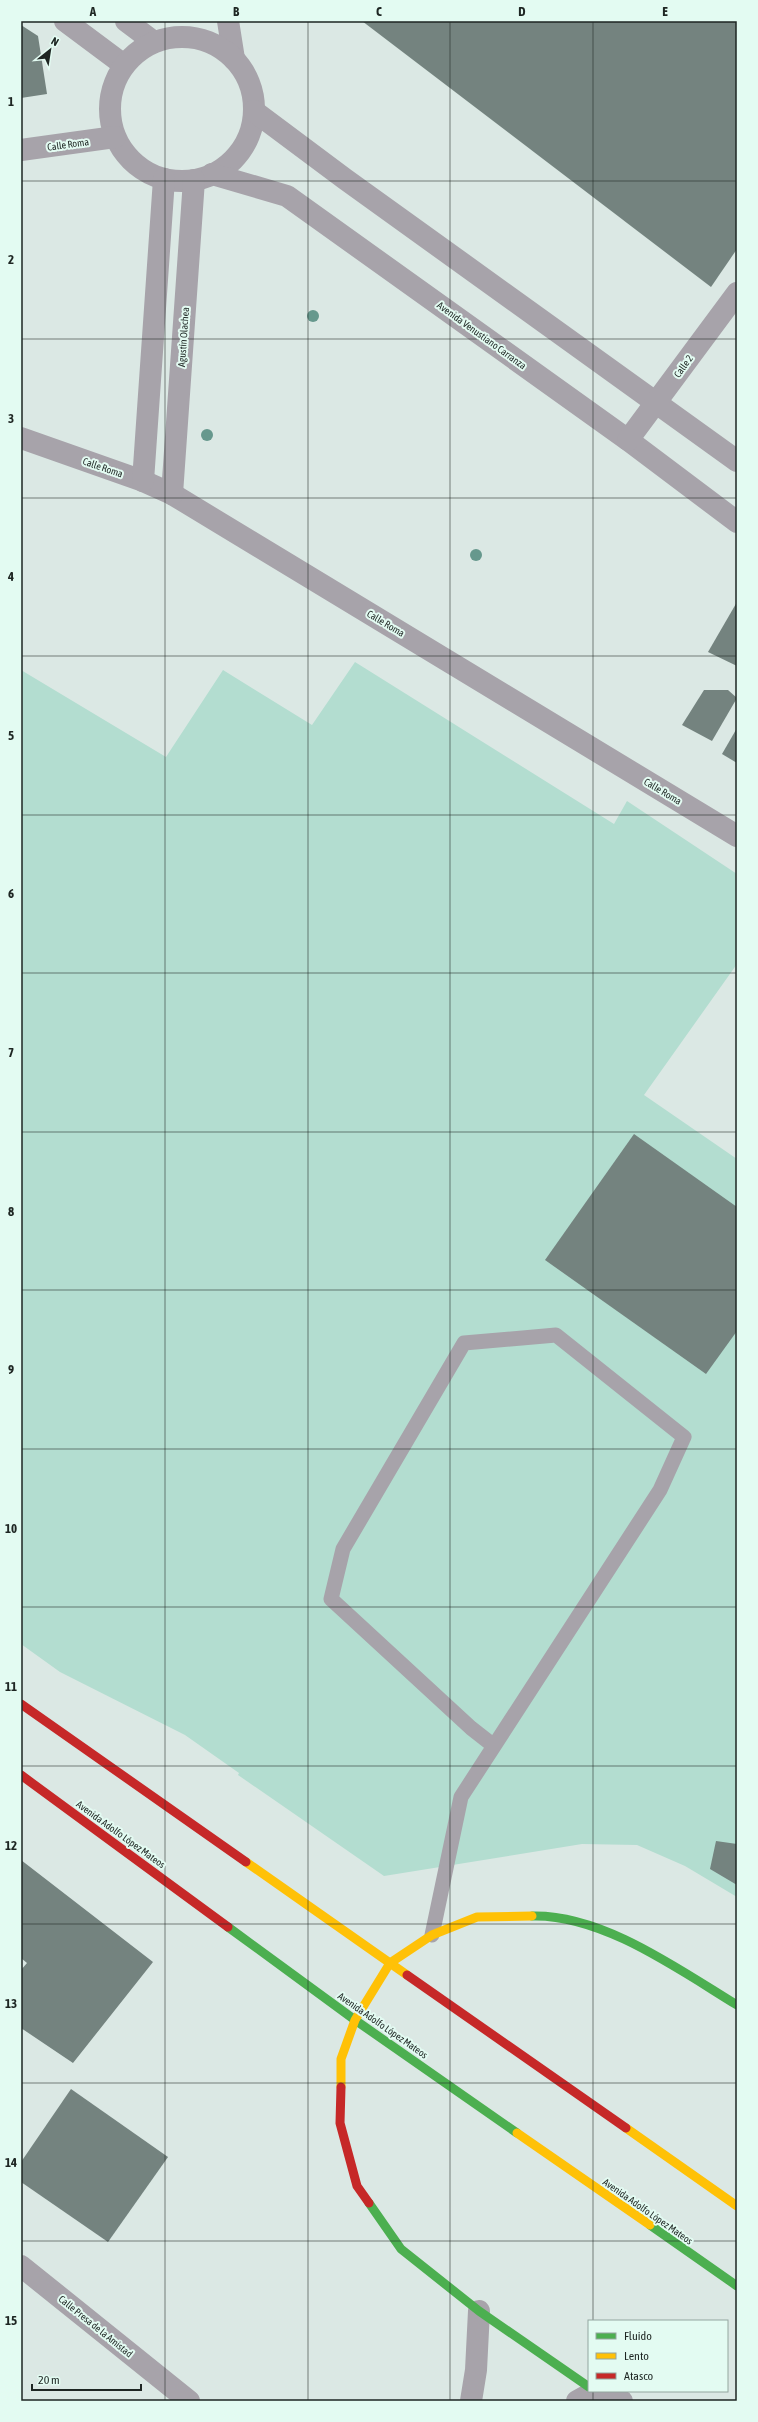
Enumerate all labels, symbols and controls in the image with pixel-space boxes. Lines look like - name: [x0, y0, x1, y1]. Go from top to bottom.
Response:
- text: A: [89, 4, 97, 19]
- text: B: [233, 4, 240, 19]
- text: C: [376, 4, 382, 19]
- text: D: [518, 4, 526, 19]
- text: E: [662, 4, 668, 19]
- north arrow: [30, 30, 70, 70]
- text: N: [49, 35, 61, 48]
- text: 1: [8, 94, 14, 109]
- street label: Calle Roma: [47, 136, 90, 153]
- text: 2: [8, 252, 14, 267]
- street label: Avenida Venustiano Carranza: [435, 299, 529, 372]
- street label: Agustín Olachea: [176, 306, 191, 367]
- street label: Calle 2: [672, 353, 695, 380]
- text: 3: [8, 411, 14, 426]
- street label: Calle Roma: [81, 455, 125, 480]
- text: 4: [7, 569, 14, 584]
- street label: Calle Roma: [365, 608, 407, 639]
- text: 5: [8, 728, 14, 743]
- street label: Calle Roma: [642, 776, 684, 807]
- text: 6: [8, 886, 14, 901]
- text: 7: [8, 1045, 14, 1060]
- text: 8: [8, 1204, 14, 1219]
- text: 9: [8, 1362, 14, 1377]
- text: 10: [5, 1521, 17, 1536]
- text: 11: [5, 1679, 17, 1694]
- street label: Avenida Adolfo López Mateos: [74, 1799, 168, 1871]
- text: 12: [5, 1838, 17, 1853]
- street label: Avenida Adolfo López Mateos: [336, 1990, 430, 2061]
- text: 13: [5, 1996, 17, 2011]
- text: 14: [5, 2155, 17, 2170]
- street label: Avenida Adolfo López Mateos: [601, 2176, 695, 2247]
- street label: Calle Presa de la Amistad: [57, 2293, 135, 2360]
- text: 15: [5, 2313, 17, 2328]
- legend: [588, 2320, 728, 2392]
- text: Fluido: [624, 2329, 652, 2343]
- text: Lento: [624, 2349, 649, 2363]
- scale bar: [32, 2366, 141, 2392]
- text: Atasco: [624, 2369, 654, 2383]
- text: 20 m: [38, 2373, 60, 2387]

